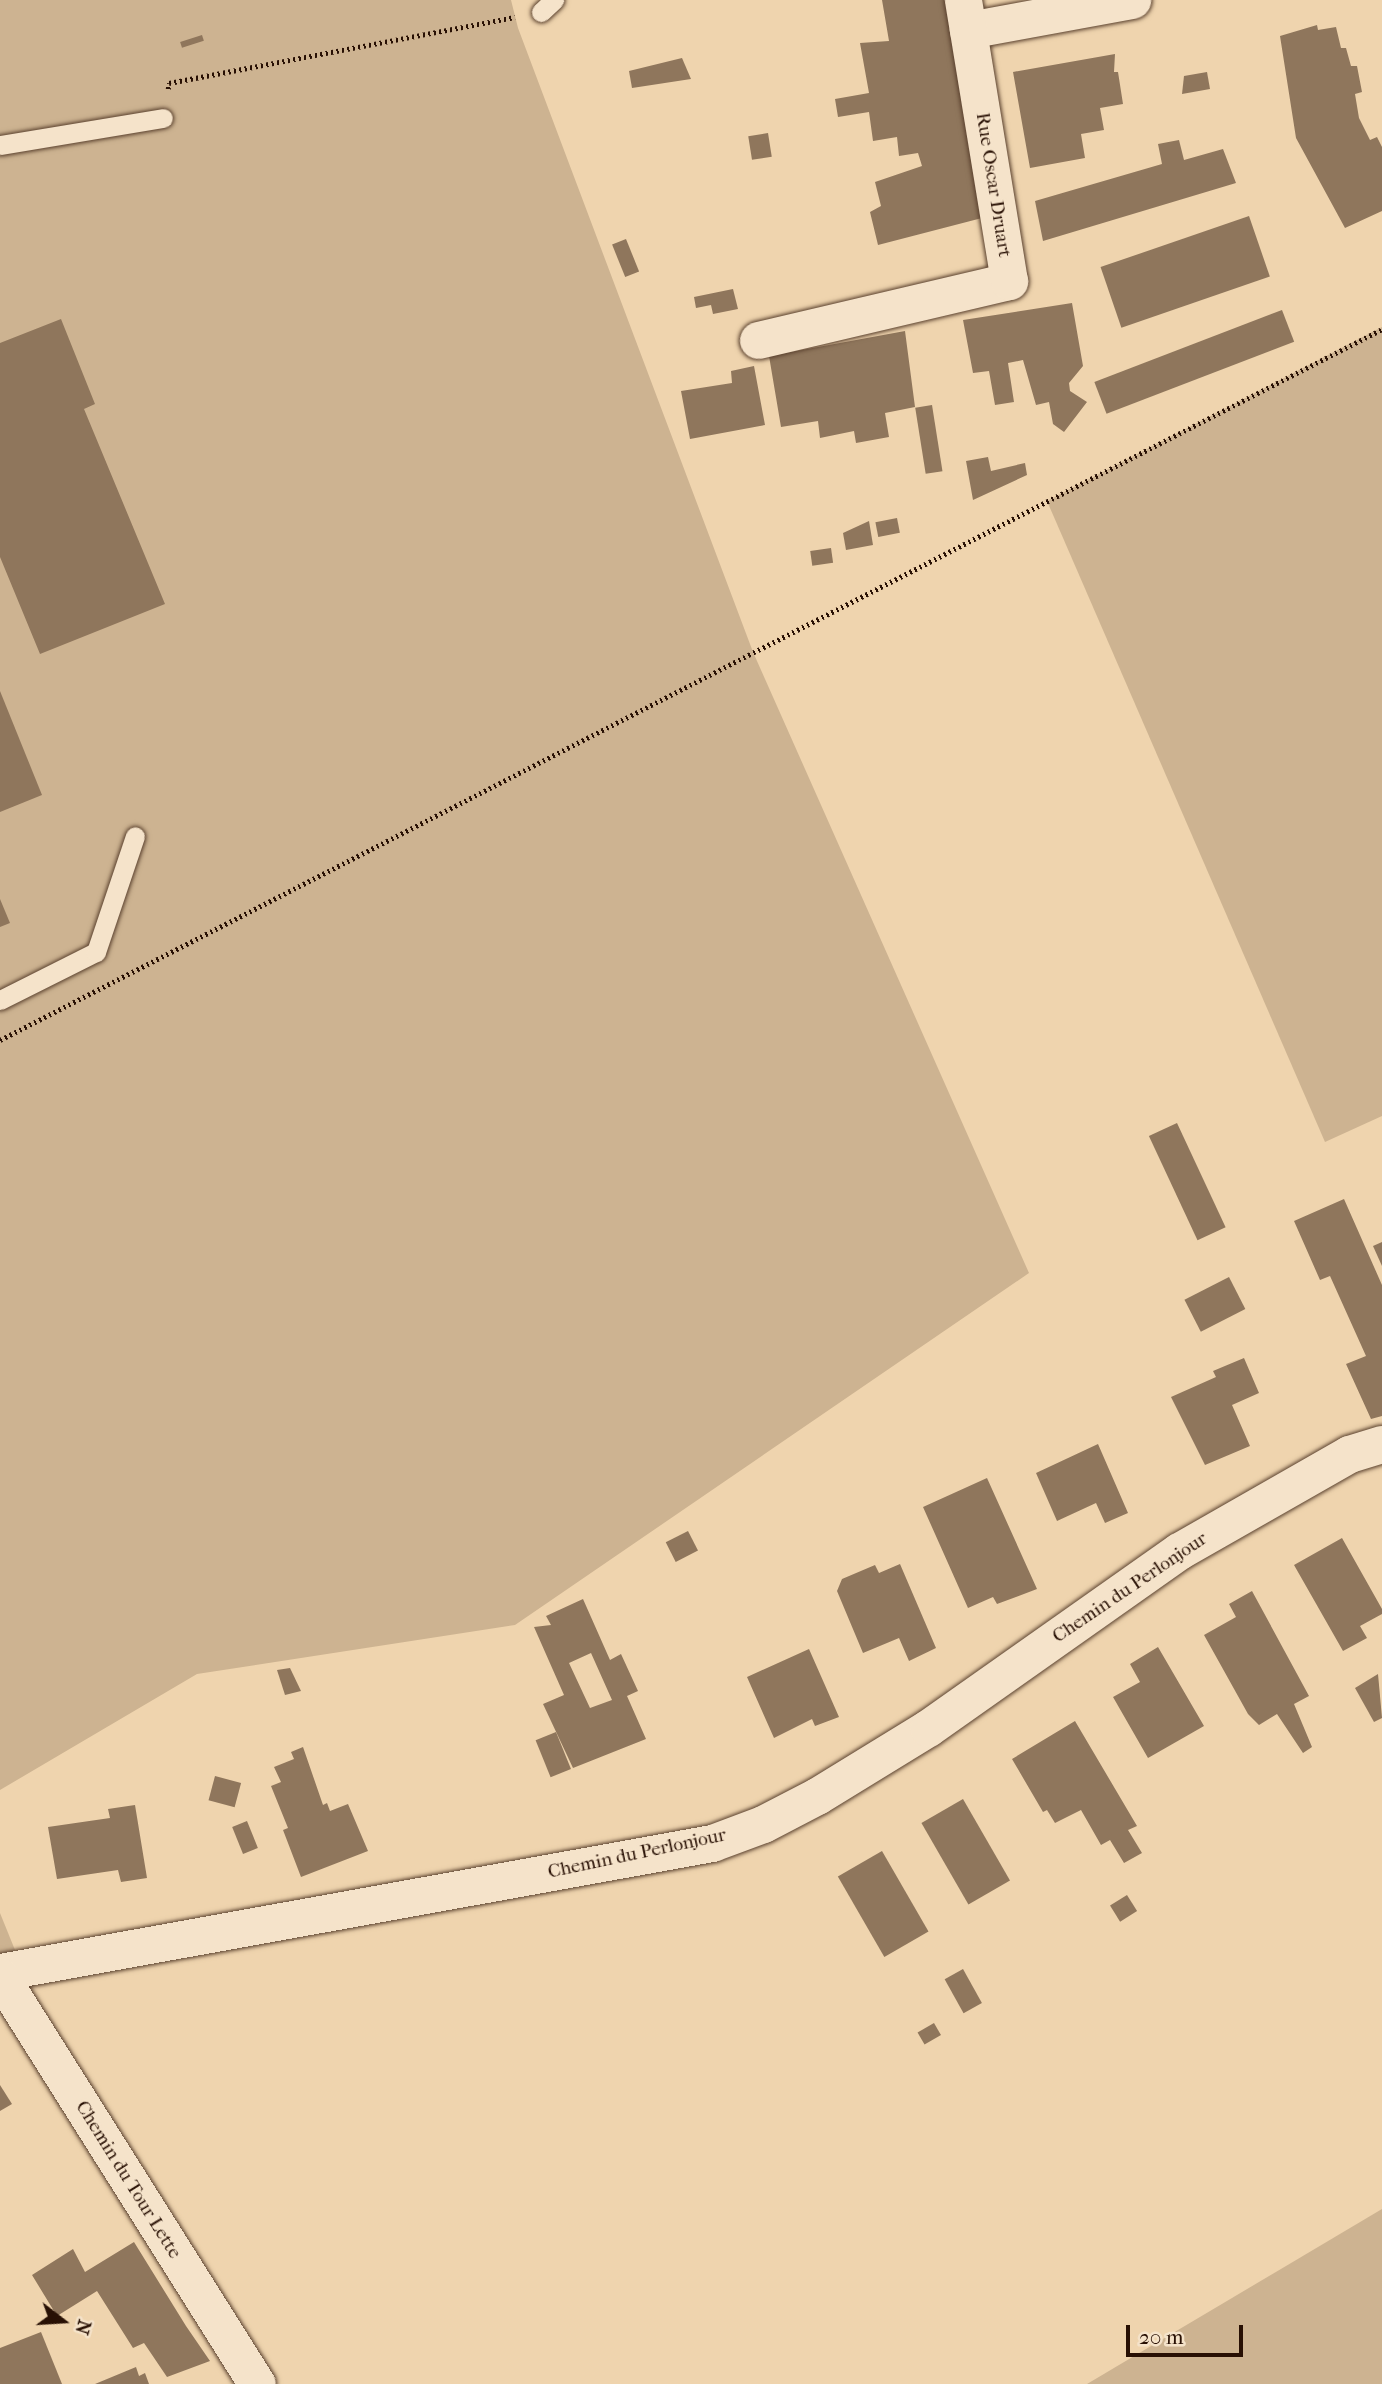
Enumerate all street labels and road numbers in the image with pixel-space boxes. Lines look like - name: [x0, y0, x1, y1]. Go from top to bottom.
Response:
- street label: Rue Oscar Druart: [970, 111, 1016, 259]
- street label: Chemin du Perlonjour: [1048, 1528, 1212, 1648]
- street label: Chemin du Perlonjour: [546, 1824, 728, 1884]
- street label: Chemin du Tour Lette: [70, 2097, 186, 2263]

